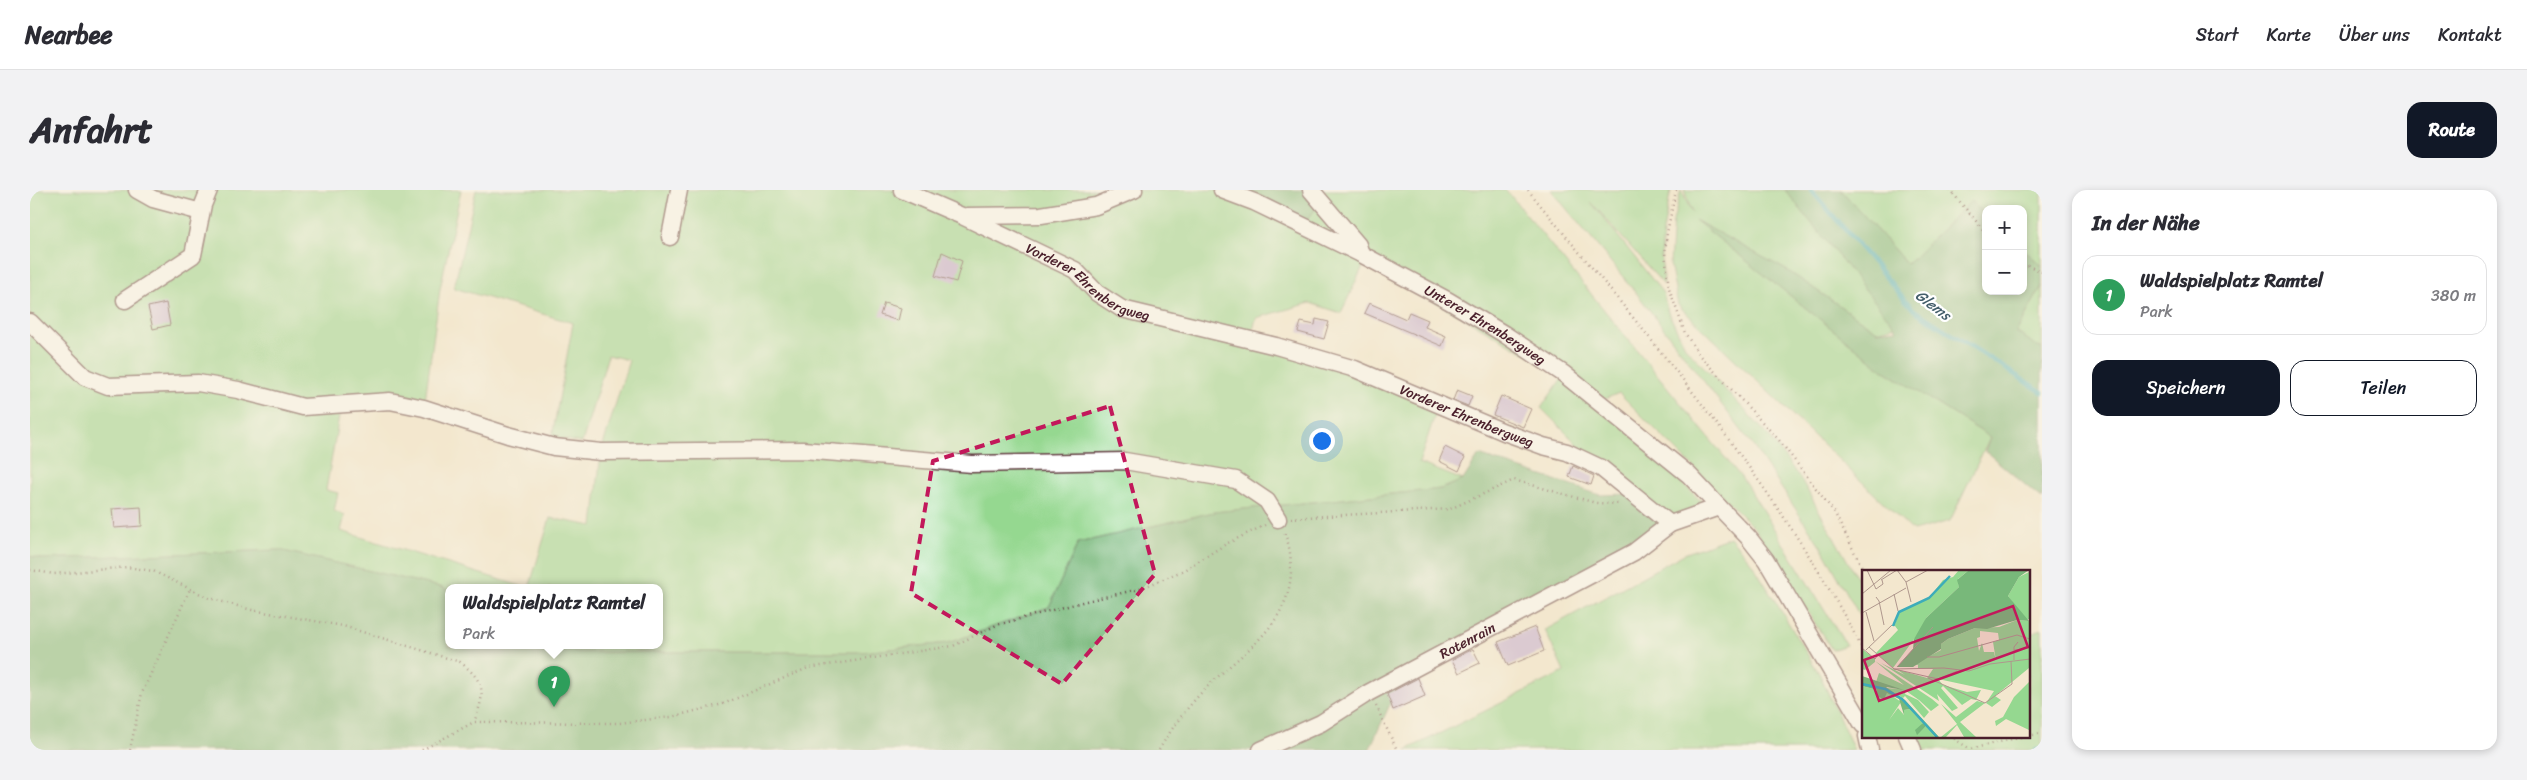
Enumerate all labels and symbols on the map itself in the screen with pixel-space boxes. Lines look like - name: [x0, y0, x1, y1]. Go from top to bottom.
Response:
- street label: Vorderer Ehrenbergweg: [1021, 236, 1152, 328]
- street label: Unterer Ehrenbergweg: [1420, 278, 1551, 372]
- water label: Glems: [1910, 283, 1958, 328]
- street label: Vorderer Ehrenbergweg: [1396, 377, 1537, 455]
- your location: [1309, 428, 1335, 454]
- inset map: [1862, 570, 2030, 738]
- street label: Rotenrain: [1435, 615, 1501, 666]
- pin: 1: [538, 666, 570, 707]

